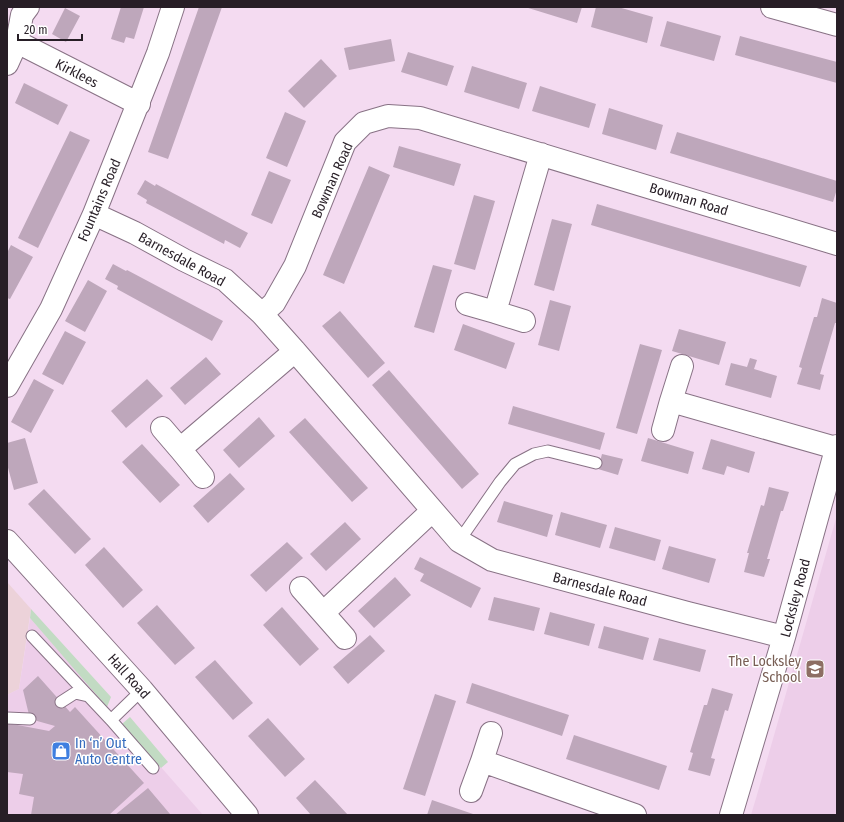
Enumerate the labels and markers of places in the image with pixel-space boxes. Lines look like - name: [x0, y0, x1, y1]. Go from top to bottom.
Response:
- place label: The Locksley School: [729, 653, 802, 686]
- school or university icon: The Locksley School: [804, 658, 826, 680]
- place label: In ‘n’ Out Auto Centre: [75, 735, 142, 768]
- shop icon: In ‘n’ Out Auto Centre: [50, 740, 72, 762]

